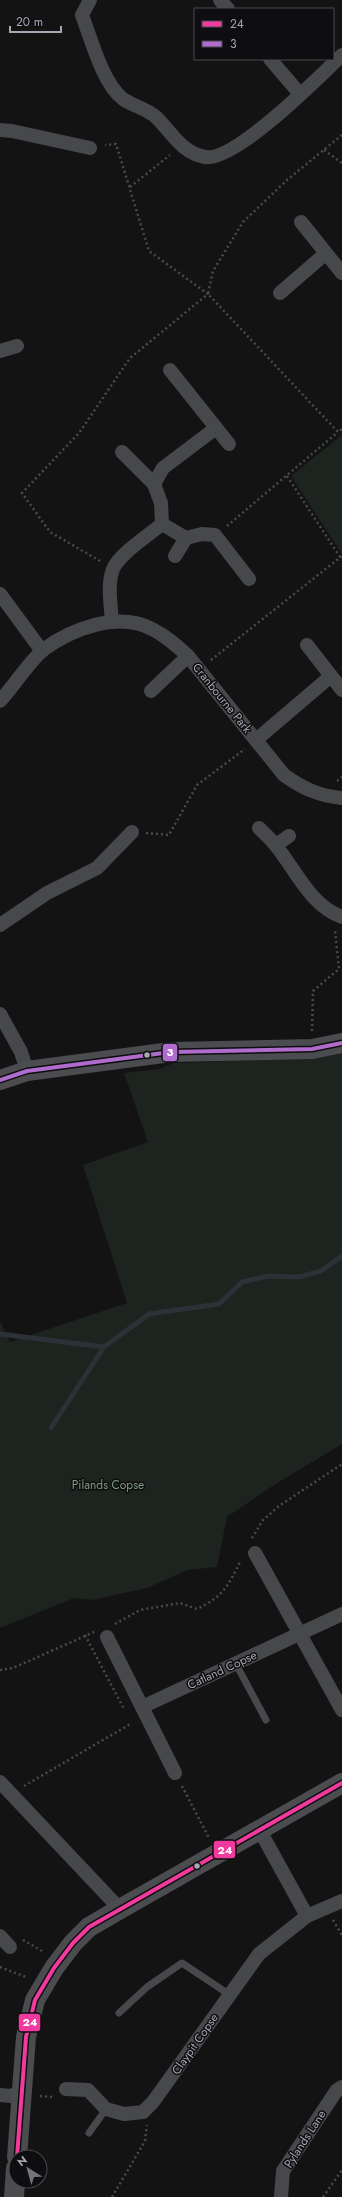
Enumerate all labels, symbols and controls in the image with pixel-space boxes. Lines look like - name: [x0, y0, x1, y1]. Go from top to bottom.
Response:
- scale bar: [10, 8, 61, 34]
- legend: [194, 8, 334, 60]
- text: 20 m: [16, 13, 43, 31]
- text: 24: [230, 15, 244, 33]
- text: 3: [230, 35, 237, 53]
- street label: Cranbourne Park: [188, 659, 256, 738]
- line badge: 3: [162, 1043, 178, 1062]
- text: 3: [167, 1044, 174, 1060]
- unlabelled marker: [142, 1050, 152, 1060]
- park label: Pilands Copse: [72, 1476, 144, 1494]
- street label: Catland Copse: [184, 1646, 260, 1694]
- line badge: 24: [213, 1840, 236, 1859]
- text: 24: [218, 1842, 233, 1858]
- unlabelled marker: [192, 1861, 202, 1871]
- street label: Claypit Copse: [167, 2010, 223, 2078]
- line badge: 24: [18, 2013, 41, 2032]
- text: 24: [23, 2014, 38, 2030]
- street label: Pylands Lane: [280, 2107, 330, 2171]
- north arrow: [8, 2149, 48, 2189]
- text: N: [14, 2152, 30, 2170]

